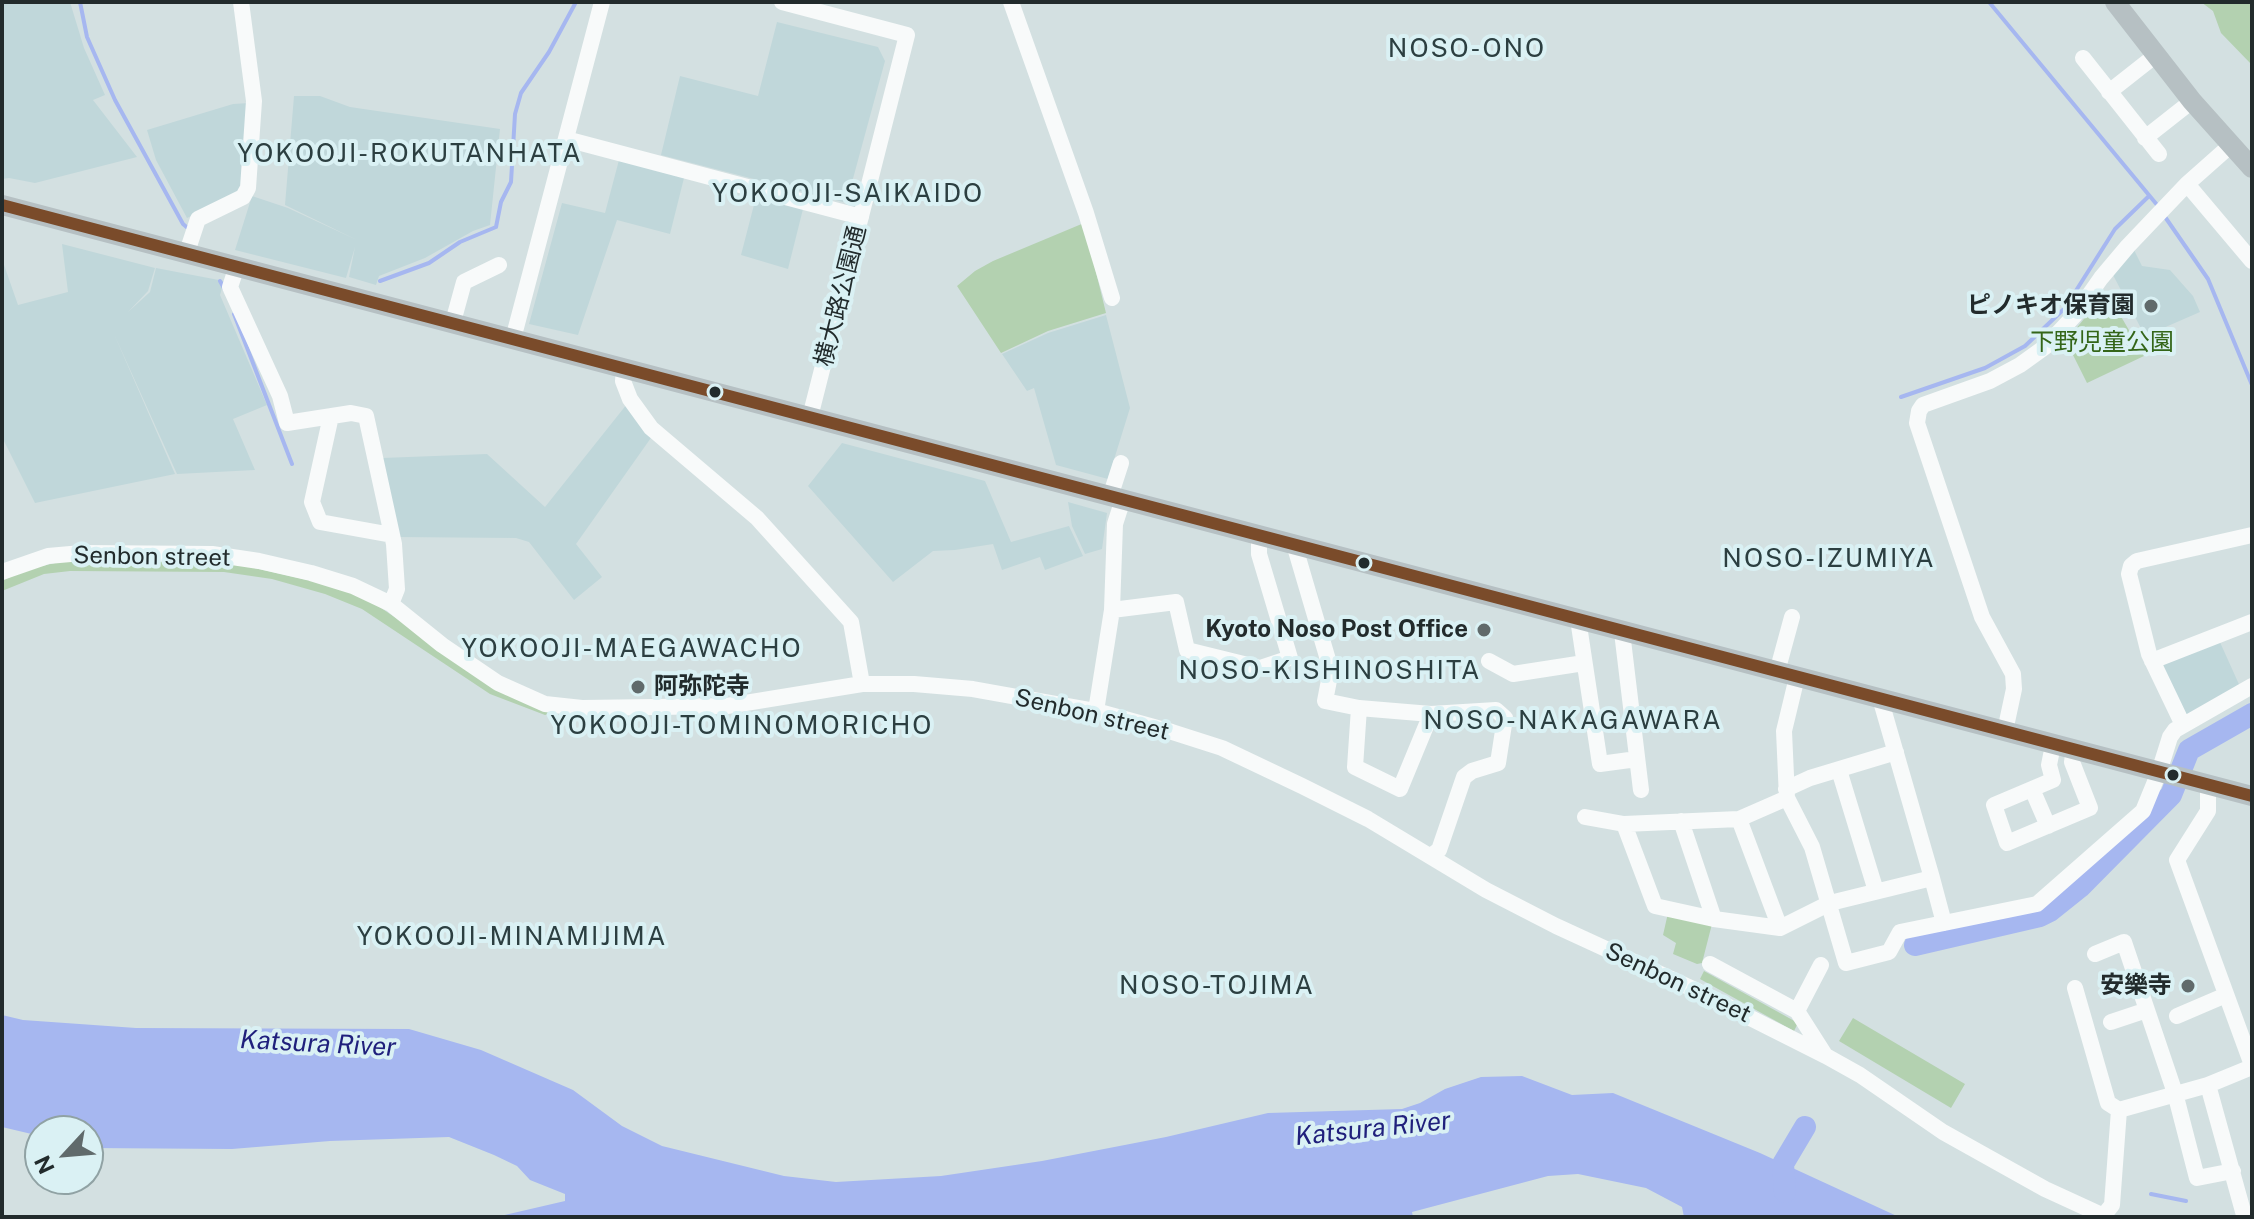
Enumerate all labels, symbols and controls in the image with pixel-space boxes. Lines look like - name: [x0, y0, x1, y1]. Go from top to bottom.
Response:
- district label: NOSO-ONO: [1388, 33, 1546, 65]
- district label: YOKOOJI-ROKUTANHATA: [237, 138, 583, 170]
- district label: YOKOOJI-SAIKAIDO: [712, 178, 984, 210]
- street label: 横大路公園通: [810, 223, 872, 369]
- place label: ピノキオ保育園: [1967, 292, 2135, 320]
- marker: ピノキオ保育園: [2142, 297, 2160, 315]
- park label: 下野児童公園: [2030, 329, 2174, 357]
- unlabelled marker: [707, 384, 723, 400]
- street label: Senbon street: [73, 541, 231, 573]
- district label: NOSO-IZUMIYA: [1722, 543, 1936, 575]
- unlabelled marker: [1356, 555, 1372, 571]
- place label: Kyoto Noso Post Office: [1205, 616, 1468, 644]
- marker: Kyoto Noso Post Office: [1475, 621, 1493, 639]
- district label: YOKOOJI-MAEGAWACHO: [461, 633, 803, 665]
- district label: NOSO-KISHINOSHITA: [1178, 655, 1482, 687]
- place label: 阿弥陀寺: [654, 673, 750, 701]
- marker: 阿弥陀寺: [629, 678, 647, 696]
- street label: Senbon street: [1012, 683, 1172, 747]
- district label: NOSO-NAKAGAWARA: [1423, 705, 1723, 737]
- district label: YOKOOJI-TOMINOMORICHO: [551, 710, 933, 742]
- unlabelled marker: [2165, 767, 2181, 783]
- district label: YOKOOJI-MINAMIJIMA: [357, 921, 667, 953]
- street label: Senbon street: [1601, 937, 1755, 1029]
- district label: NOSO-TOJIMA: [1119, 970, 1315, 1002]
- place label: 安樂寺: [2100, 972, 2172, 1000]
- marker: 安樂寺: [2179, 977, 2197, 995]
- water label: Katsura River: [239, 1024, 397, 1064]
- water label: Katsura River: [1294, 1105, 1452, 1153]
- north arrow: [24, 1115, 104, 1195]
- text: N: [29, 1151, 60, 1178]

